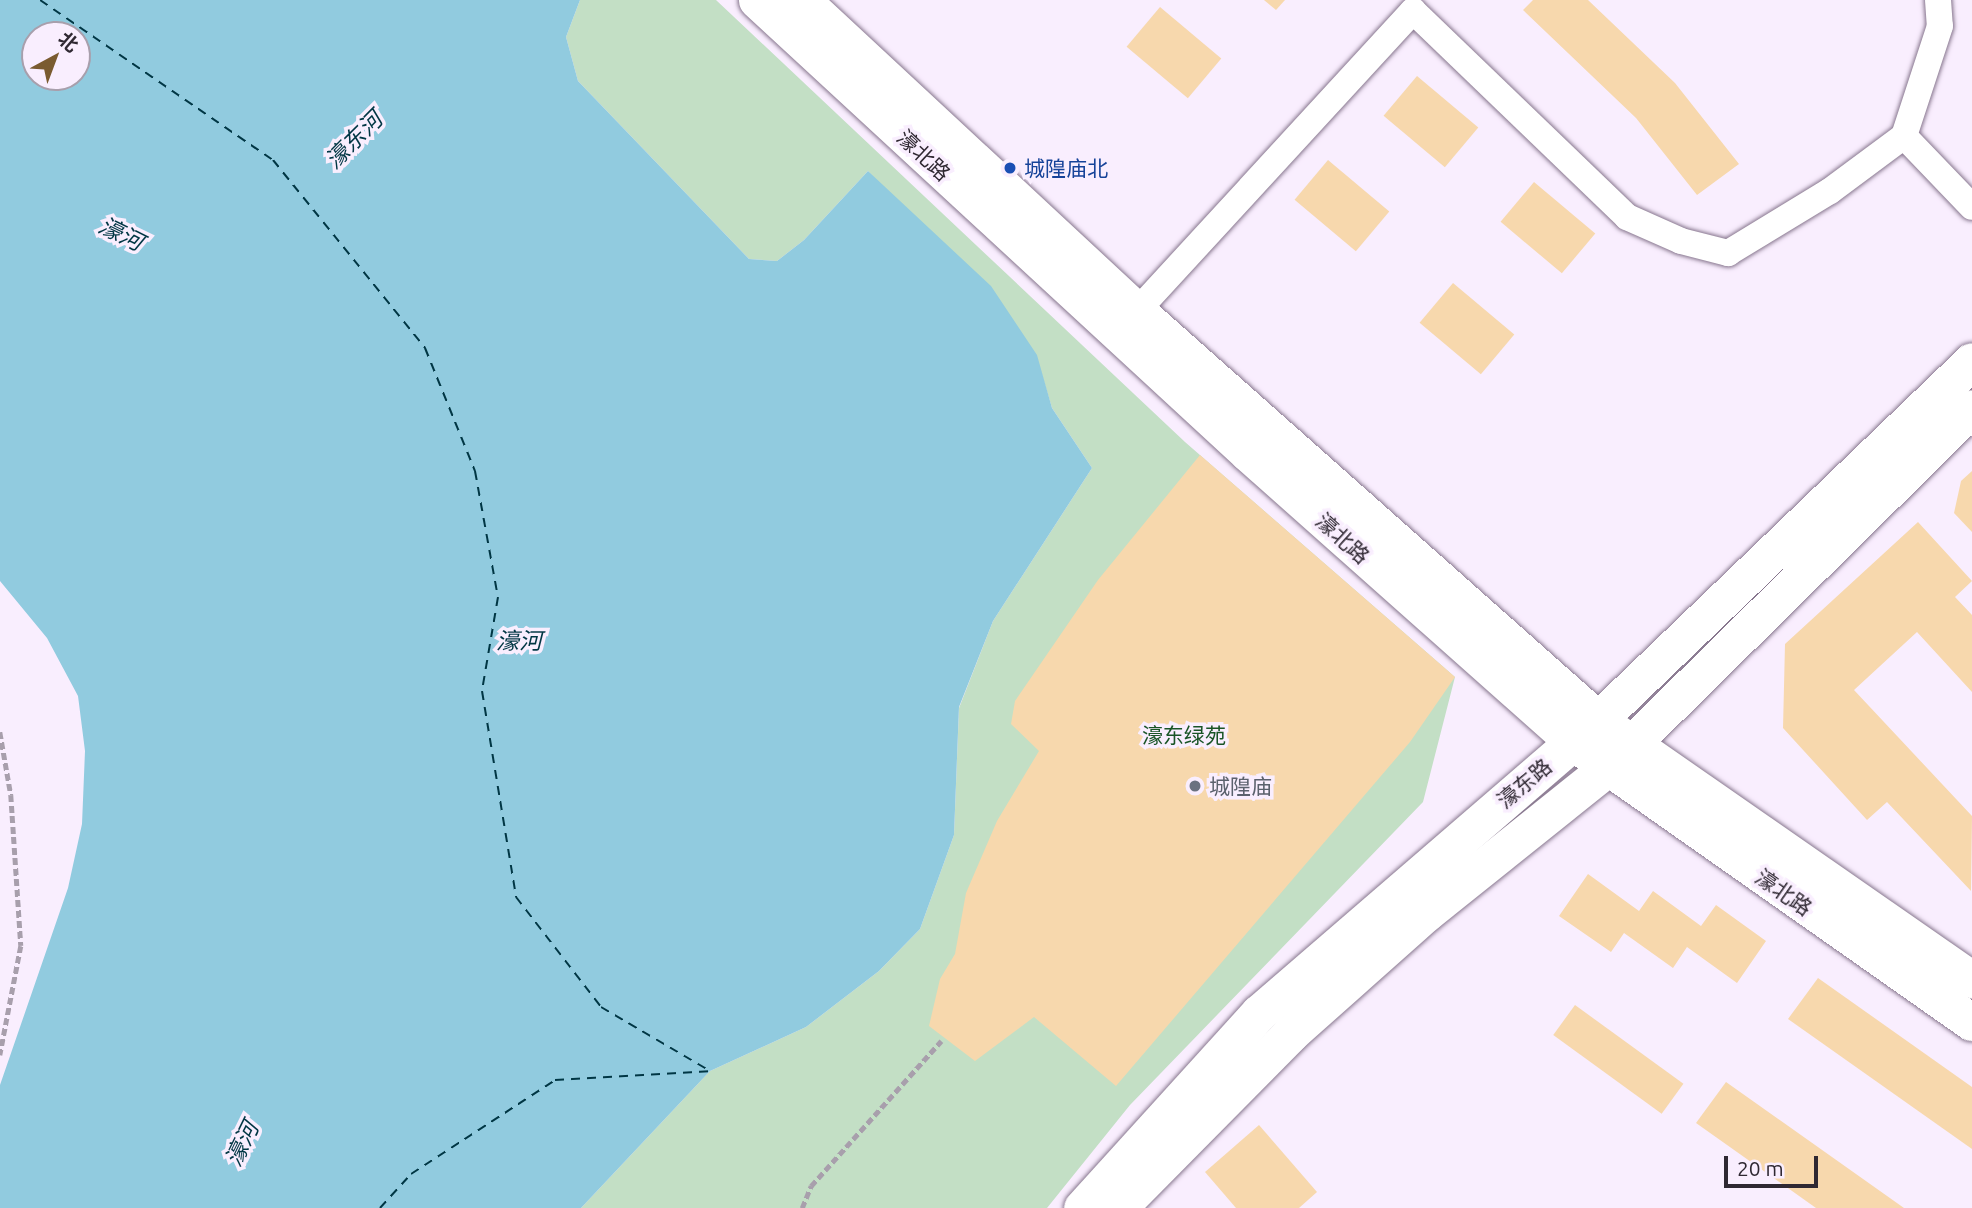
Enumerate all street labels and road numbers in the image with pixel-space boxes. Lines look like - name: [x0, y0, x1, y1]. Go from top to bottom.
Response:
- street label: 濠北路: [892, 124, 956, 186]
- street label: 濠北路: [1311, 508, 1375, 568]
- street label: 濠东路: [1492, 753, 1556, 813]
- street label: 濠北路: [1751, 864, 1817, 920]

